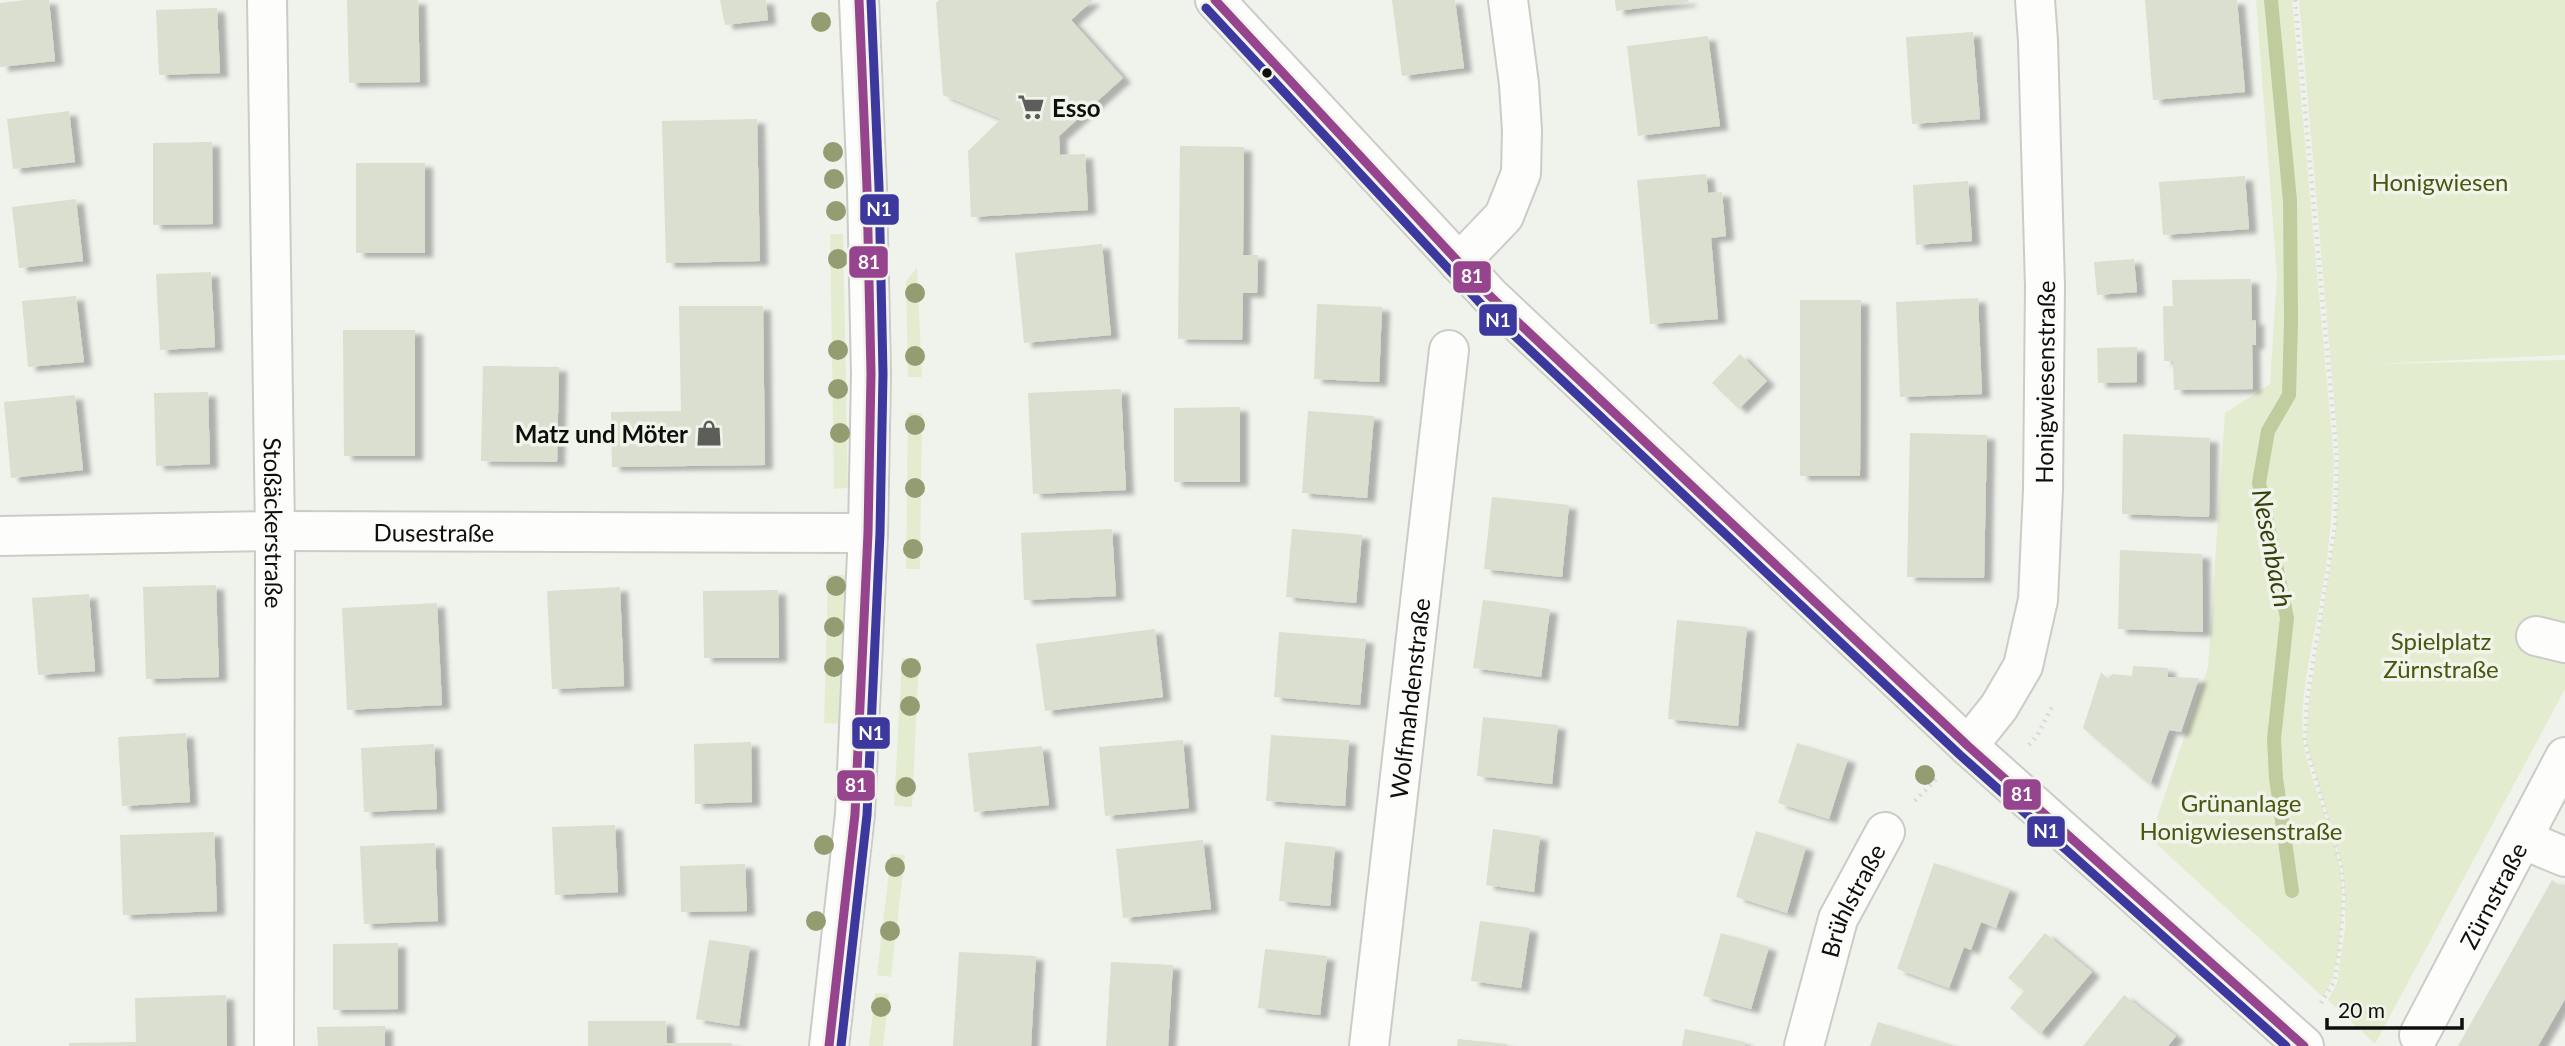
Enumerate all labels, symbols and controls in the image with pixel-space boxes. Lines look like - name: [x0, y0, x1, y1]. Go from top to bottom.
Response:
- unlabelled marker: [1260, 66, 1274, 80]
- supermarket icon: Esso: [1016, 92, 1046, 122]
- place label: Esso: [1052, 93, 1101, 122]
- park label: Honigwiesen: [2372, 167, 2508, 196]
- line badge: N1: [859, 193, 900, 226]
- text: N1: [866, 197, 892, 220]
- line badge: 81: [848, 245, 889, 279]
- text: 81: [858, 250, 880, 273]
- line badge: 81: [1452, 260, 1492, 294]
- text: 81: [1461, 264, 1483, 287]
- street label: Honigwiesenstraße: [2029, 280, 2060, 484]
- line badge: N1: [1478, 303, 1518, 337]
- text: N1: [1485, 308, 1511, 331]
- shop icon: Matz und Möter: [694, 418, 724, 448]
- place label: Matz und Möter: [515, 419, 688, 448]
- street label: Stoßäckerstraße: [259, 437, 290, 608]
- water label: Nesenbach: [2246, 486, 2300, 610]
- street label: Dusestraße: [374, 517, 494, 546]
- street label: Wolfmahdenstraße: [1383, 596, 1435, 800]
- park label: Spielplatz Zürnstraße: [2383, 626, 2499, 683]
- line badge: N1: [851, 716, 891, 750]
- text: N1: [858, 721, 884, 744]
- line badge: 81: [836, 769, 876, 802]
- text: 81: [845, 773, 867, 796]
- line badge: 81: [2002, 778, 2042, 811]
- text: 81: [2011, 782, 2033, 805]
- park label: Grünanlage Honigwiesenstraße: [2140, 788, 2343, 845]
- line badge: N1: [2026, 815, 2066, 848]
- text: N1: [2033, 819, 2059, 842]
- street label: Zürnstraße: [2453, 837, 2532, 953]
- street label: Brühlstraße: [1814, 838, 1891, 960]
- scale bar: [2327, 986, 2462, 1030]
- text: 20 m: [2338, 997, 2385, 1022]

